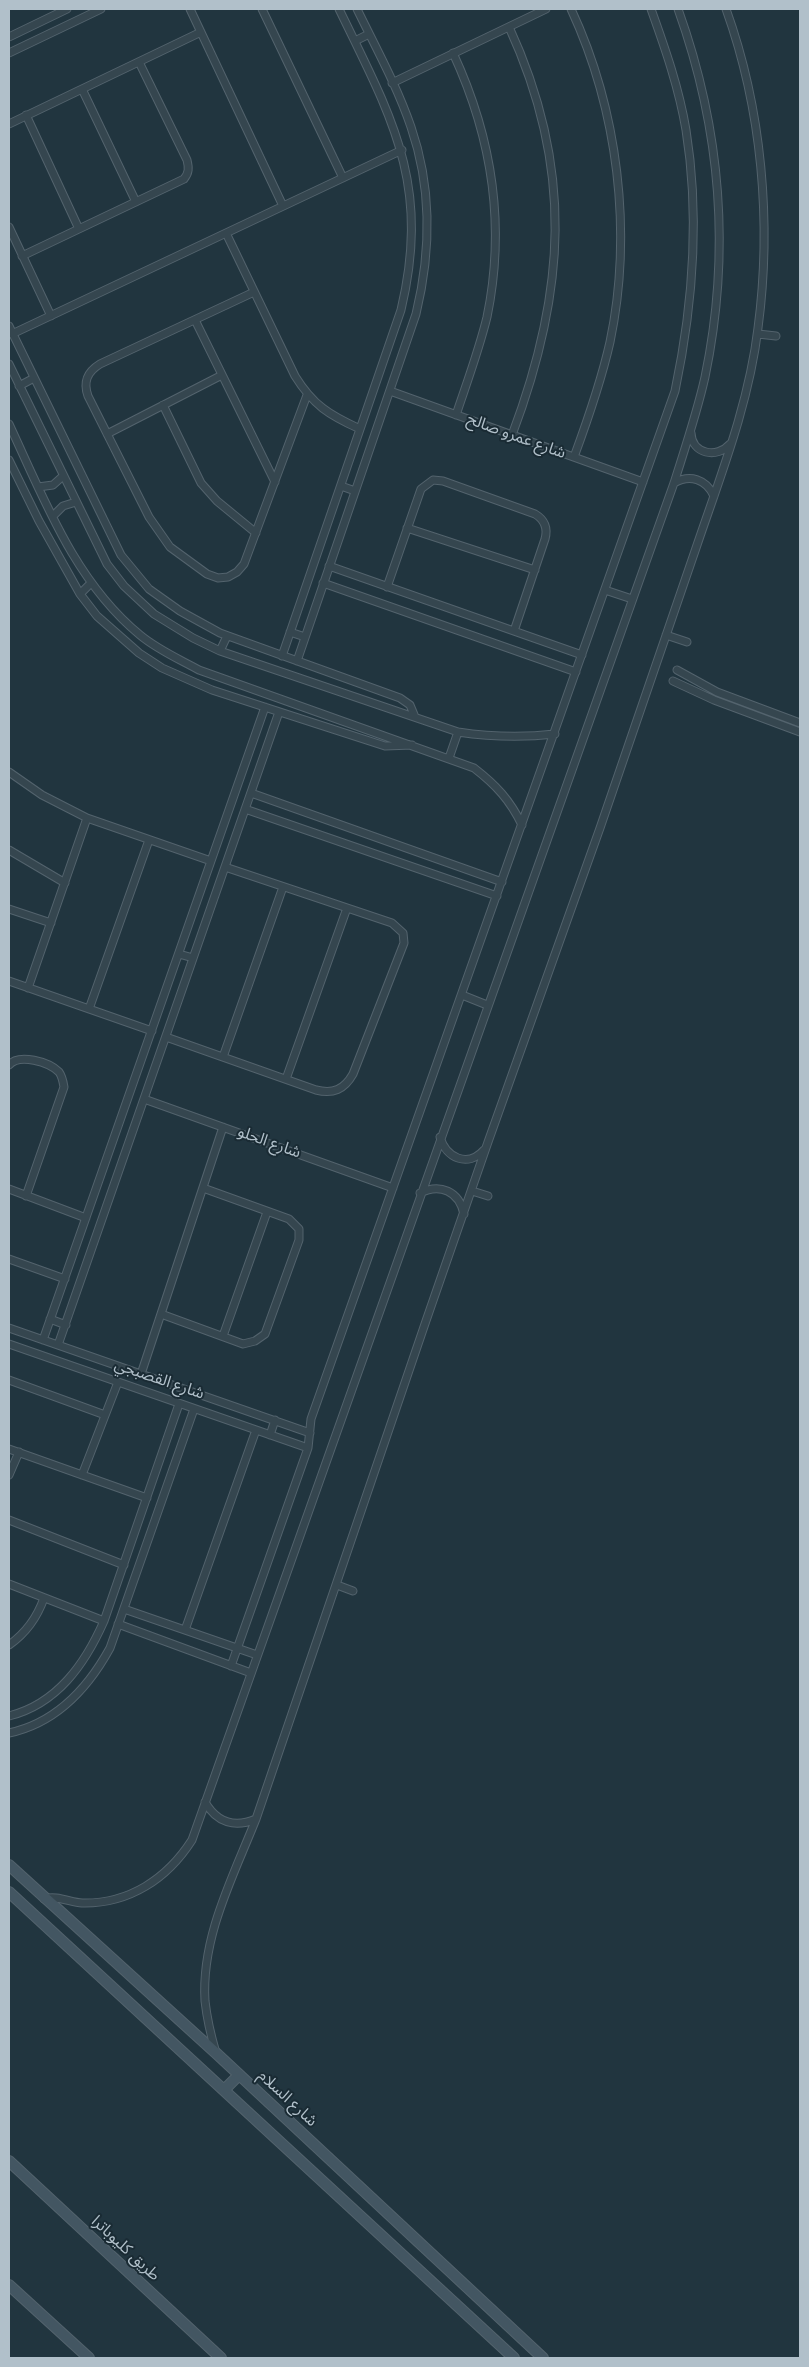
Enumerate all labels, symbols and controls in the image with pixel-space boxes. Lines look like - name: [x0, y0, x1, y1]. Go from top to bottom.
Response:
- street label: شارع عمرو صالح: [464, 410, 568, 464]
- street label: شارع الحلو: [235, 1123, 303, 1163]
- street label: شارع القصبجي: [112, 1356, 206, 1404]
- street label: شارع السلام: [253, 2067, 321, 2131]
- street label: طريق كليوباترا: [87, 2212, 163, 2286]

